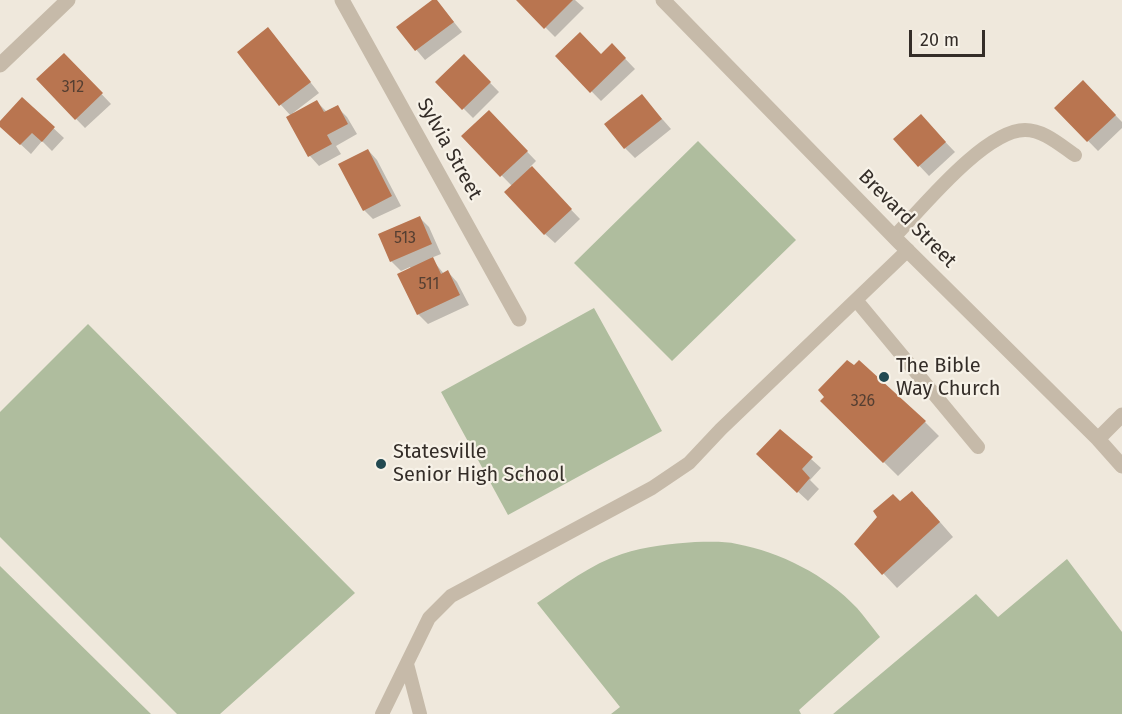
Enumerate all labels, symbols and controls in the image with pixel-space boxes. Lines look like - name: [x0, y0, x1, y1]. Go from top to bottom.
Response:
- scale bar: [912, 18, 988, 56]
- text: 20 m: [920, 29, 959, 51]
- house number: 312: [62, 78, 84, 98]
- street label: Sylvia Street: [411, 94, 487, 204]
- street label: Brevard Street: [853, 165, 961, 273]
- house number: 513: [394, 229, 416, 249]
- house number: 511: [419, 275, 439, 295]
- place label: The Bible Way Church: [896, 354, 1000, 401]
- marker: The Bible Way Church: [877, 370, 891, 384]
- house number: 326: [851, 392, 875, 412]
- place label: Statesville Senior High School: [393, 440, 565, 487]
- marker: Statesville Senior High School: [374, 457, 388, 471]

